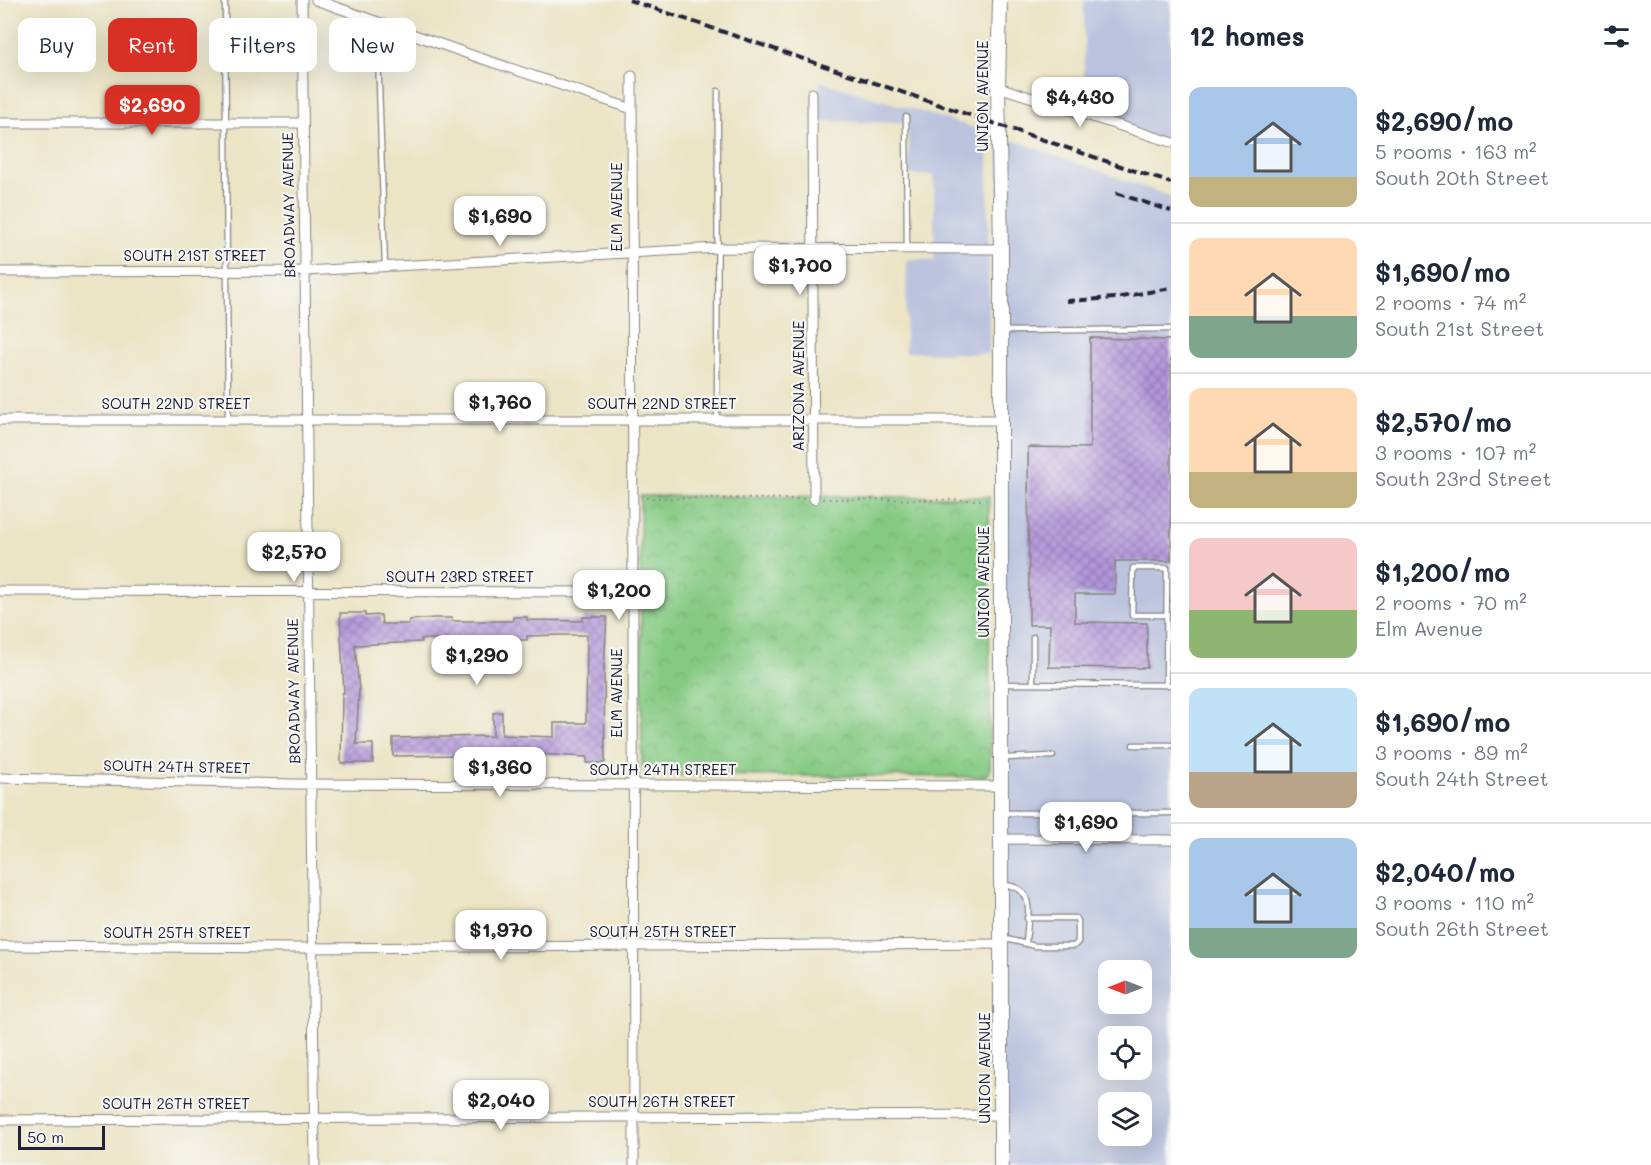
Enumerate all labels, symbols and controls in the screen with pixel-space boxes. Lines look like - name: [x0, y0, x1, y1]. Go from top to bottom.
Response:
- chip: Buy: [18, 18, 96, 72]
- chip: Rent: [108, 18, 197, 72]
- chip: Filters: [209, 18, 317, 72]
- chip: New: [329, 18, 416, 72]
- text: 12 homes: [1189, 19, 1305, 53]
- icon: filters: [1600, 20, 1633, 53]
- street label: UNION AVENUE: [972, 40, 992, 152]
- pin: $4,430: [1031, 77, 1129, 128]
- text: $4,430: [1046, 83, 1114, 109]
- pin: $2,690: [103, 85, 201, 136]
- text: $2,690: [119, 91, 185, 117]
- text: $2,690/mo: [1375, 104, 1513, 138]
- icon: home: [1237, 111, 1309, 183]
- street label: BROADWAY AVENUE: [277, 132, 299, 278]
- text: 5 rooms · 163 m²: [1375, 138, 1537, 164]
- street label: ELM AVENUE: [606, 162, 626, 252]
- text: South 20th Street: [1375, 164, 1549, 190]
- pin: $1,690: [451, 196, 549, 247]
- text: $1,690: [468, 202, 532, 228]
- street label: SOUTH 21ST STREET: [124, 245, 266, 265]
- pin: $1,700: [751, 245, 849, 296]
- text: $1,700: [768, 251, 832, 277]
- text: $1,690/mo: [1375, 255, 1510, 289]
- icon: home: [1237, 262, 1309, 334]
- text: 2 rooms · 74 m²: [1375, 289, 1526, 315]
- text: South 21st Street: [1375, 315, 1544, 341]
- street label: ARIZONA AVENUE: [788, 320, 808, 451]
- pin: $1,760: [451, 382, 549, 433]
- text: $1,760: [468, 388, 532, 414]
- street label: SOUTH 22ND STREET: [101, 393, 251, 413]
- street label: SOUTH 22ND STREET: [587, 393, 737, 413]
- text: $2,570/mo: [1375, 405, 1512, 439]
- icon: home: [1237, 412, 1309, 484]
- text: 3 rooms · 107 m²: [1375, 439, 1536, 465]
- text: South 23rd Street: [1375, 465, 1551, 491]
- street label: UNION AVENUE: [973, 526, 993, 638]
- pin: $2,570: [245, 532, 343, 583]
- text: $2,570: [261, 538, 327, 564]
- text: $1,200/mo: [1375, 555, 1510, 589]
- icon: home: [1237, 562, 1309, 634]
- street label: SOUTH 23RD STREET: [386, 566, 534, 586]
- pin: $1,200: [570, 570, 668, 621]
- text: $1,200: [587, 576, 651, 602]
- text: 2 rooms · 70 m²: [1375, 589, 1527, 615]
- text: Elm Avenue: [1375, 615, 1483, 641]
- street label: BROADWAY AVENUE: [282, 618, 304, 764]
- pin: $1,290: [428, 635, 526, 686]
- text: $1,290: [445, 641, 509, 667]
- street label: ELM AVENUE: [606, 648, 626, 738]
- text: $1,690/mo: [1375, 705, 1510, 739]
- icon: home: [1237, 712, 1309, 784]
- text: 3 rooms · 89 m²: [1375, 739, 1528, 765]
- pin: $1,360: [451, 747, 549, 798]
- text: $1,360: [468, 753, 532, 779]
- street label: SOUTH 24TH STREET: [103, 755, 251, 777]
- street label: SOUTH 24TH STREET: [589, 759, 737, 779]
- text: South 24th Street: [1375, 765, 1549, 791]
- pin: $1,690: [1037, 802, 1135, 853]
- text: $1,690: [1054, 808, 1118, 834]
- text: $2,040/mo: [1375, 855, 1515, 889]
- icon: home: [1237, 862, 1309, 934]
- text: 3 rooms · 110 m²: [1375, 889, 1534, 915]
- pin: $1,970: [452, 910, 550, 961]
- text: South 26th Street: [1375, 915, 1549, 941]
- text: $1,970: [469, 916, 533, 942]
- street label: SOUTH 25TH STREET: [589, 921, 737, 941]
- street label: SOUTH 25TH STREET: [103, 922, 251, 942]
- north arrow: [1098, 960, 1152, 1014]
- map controls: [1098, 960, 1152, 1146]
- street label: UNION AVENUE: [974, 1012, 994, 1124]
- button: locate: [1098, 1026, 1152, 1080]
- pin: $2,040: [452, 1080, 550, 1131]
- text: $2,040: [467, 1086, 535, 1112]
- street label: SOUTH 26TH STREET: [588, 1091, 736, 1111]
- button: layers: [1098, 1092, 1152, 1146]
- street label: SOUTH 26TH STREET: [102, 1093, 250, 1113]
- scale bar: [18, 1123, 105, 1150]
- text: 50 m: [27, 1126, 64, 1147]

